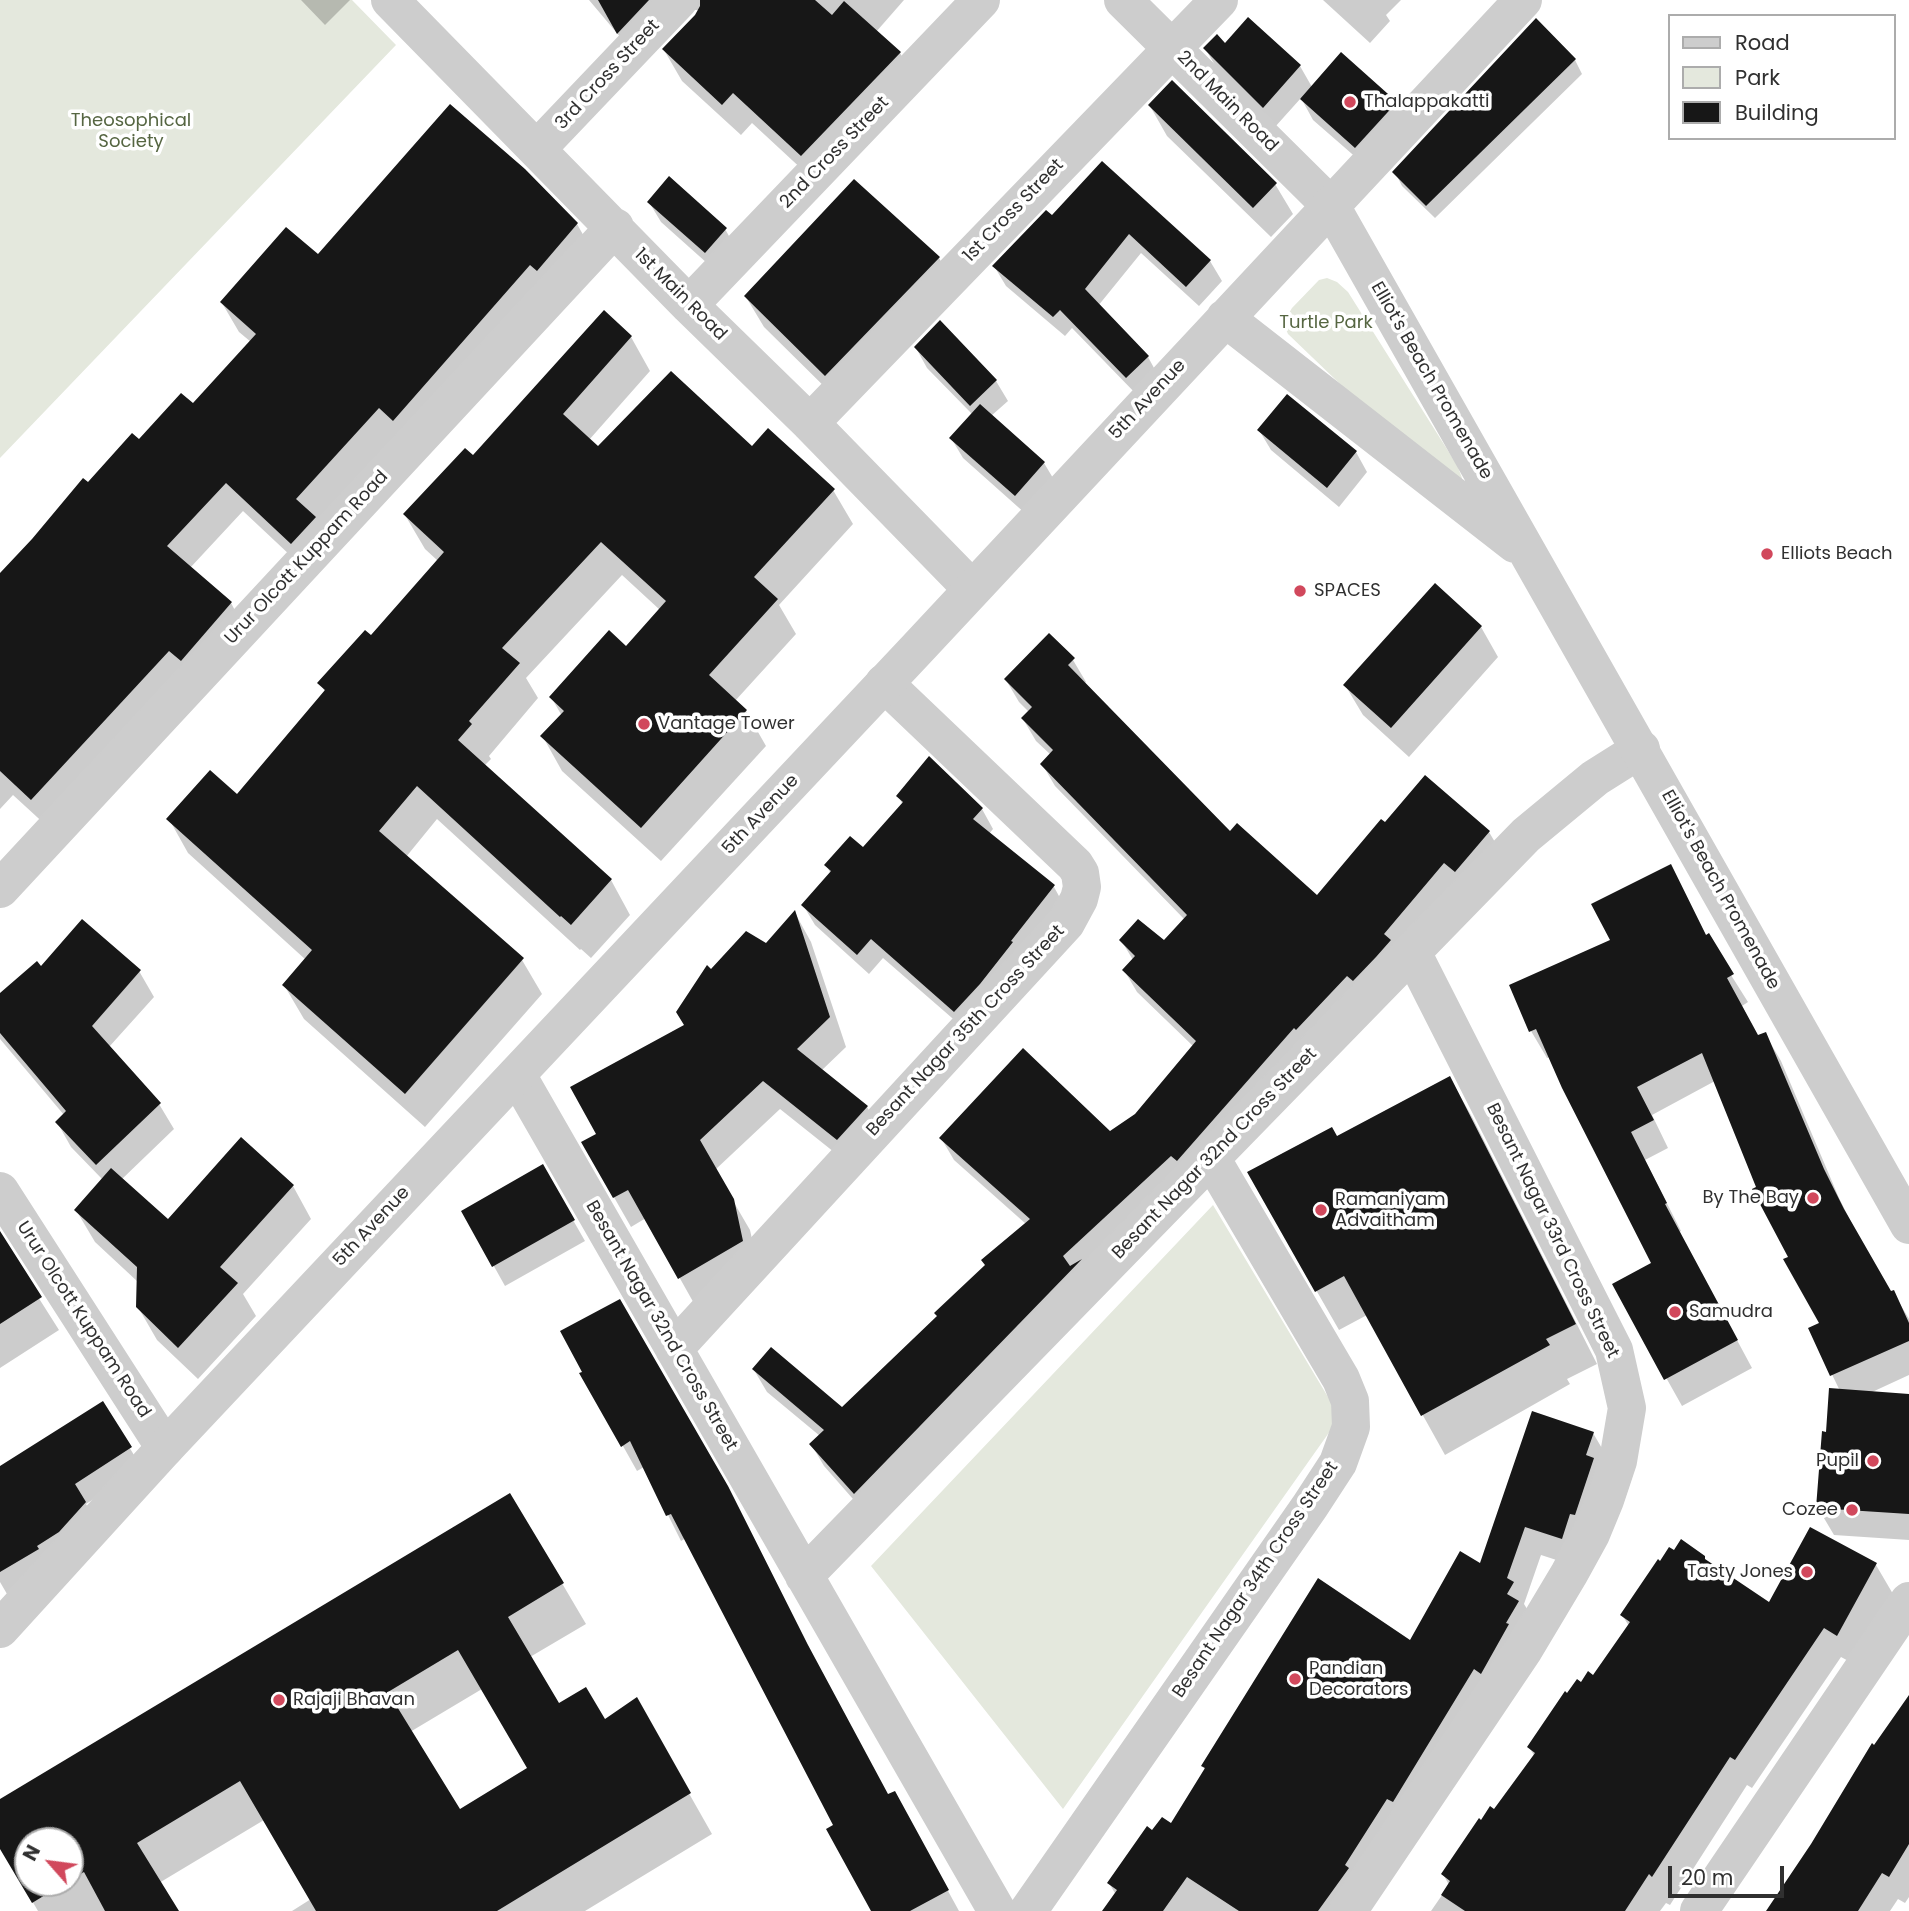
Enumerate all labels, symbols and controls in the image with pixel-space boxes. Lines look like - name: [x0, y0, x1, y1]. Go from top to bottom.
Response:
- legend: [1668, 14, 1895, 140]
- street label: 3rd Cross Street: [551, 15, 665, 135]
- text: Road: [1735, 28, 1790, 57]
- street label: 2nd Main Road: [1172, 47, 1282, 157]
- text: Park: [1735, 63, 1780, 92]
- place label: Thalappakatti: [1364, 91, 1489, 113]
- street label: 2nd Cross Street: [776, 93, 894, 213]
- marker: Thalappakatti: [1342, 94, 1358, 110]
- text: Building: [1735, 98, 1819, 127]
- park label: Theosophical Society: [71, 110, 191, 152]
- street label: 1st Cross Street: [959, 155, 1069, 267]
- street label: 1st Main Road: [629, 244, 731, 346]
- street label: Elliot's Beach Promenade: [1365, 278, 1497, 484]
- park label: Turtle Park: [1279, 312, 1373, 334]
- street label: 5th Avenue: [1105, 355, 1191, 445]
- street label: Urur Olcott Kuppam Road: [221, 467, 393, 649]
- place label: Elliots Beach: [1781, 543, 1893, 565]
- marker: Elliots Beach: [1759, 546, 1775, 562]
- place label: SPACES: [1314, 580, 1381, 602]
- marker: SPACES: [1292, 583, 1308, 599]
- place label: Vantage Tower: [658, 713, 795, 735]
- marker: Vantage Tower: [636, 716, 652, 732]
- street label: 5th Avenue: [718, 770, 804, 860]
- street label: Elliot's Beach Promenade: [1656, 787, 1784, 993]
- street label: Besant Nagar 35th Cross Street: [862, 921, 1070, 1141]
- street label: Besant Nagar 32nd Cross Street: [1108, 1044, 1322, 1264]
- street label: Besant Nagar 33rd Cross Street: [1481, 1100, 1623, 1362]
- street label: 5th Avenue: [329, 1182, 415, 1272]
- place label: By The Bay: [1702, 1187, 1799, 1209]
- place label: Ramaniyam Advaitham: [1335, 1189, 1446, 1232]
- marker: By The Bay: [1805, 1190, 1821, 1206]
- street label: Besant Nagar 32nd Cross Street: [580, 1197, 742, 1455]
- marker: Ramaniyam Advaitham: [1313, 1202, 1329, 1218]
- street label: Urur Olcott Kuppam Road: [11, 1218, 155, 1422]
- place label: Samudra: [1689, 1301, 1773, 1323]
- marker: Samudra: [1667, 1304, 1683, 1320]
- place label: Pupil: [1816, 1450, 1859, 1472]
- marker: Pupil: [1865, 1453, 1881, 1469]
- street label: Besant Nagar 34th Cross Street: [1169, 1458, 1343, 1702]
- place label: Cozee: [1782, 1499, 1838, 1521]
- marker: Cozee: [1844, 1502, 1860, 1518]
- place label: Tasty Jones: [1687, 1561, 1793, 1583]
- marker: Tasty Jones: [1799, 1564, 1815, 1580]
- place label: Pandian Decorators: [1309, 1658, 1408, 1700]
- marker: Pandian Decorators: [1287, 1671, 1303, 1687]
- place label: Rajaji Bhavan: [293, 1689, 415, 1711]
- marker: Rajaji Bhavan: [271, 1692, 287, 1708]
- north arrow: [14, 1827, 84, 1897]
- text: N: [17, 1840, 47, 1866]
- scale bar: [1671, 1852, 1786, 1896]
- text: 20 m: [1681, 1863, 1734, 1892]

